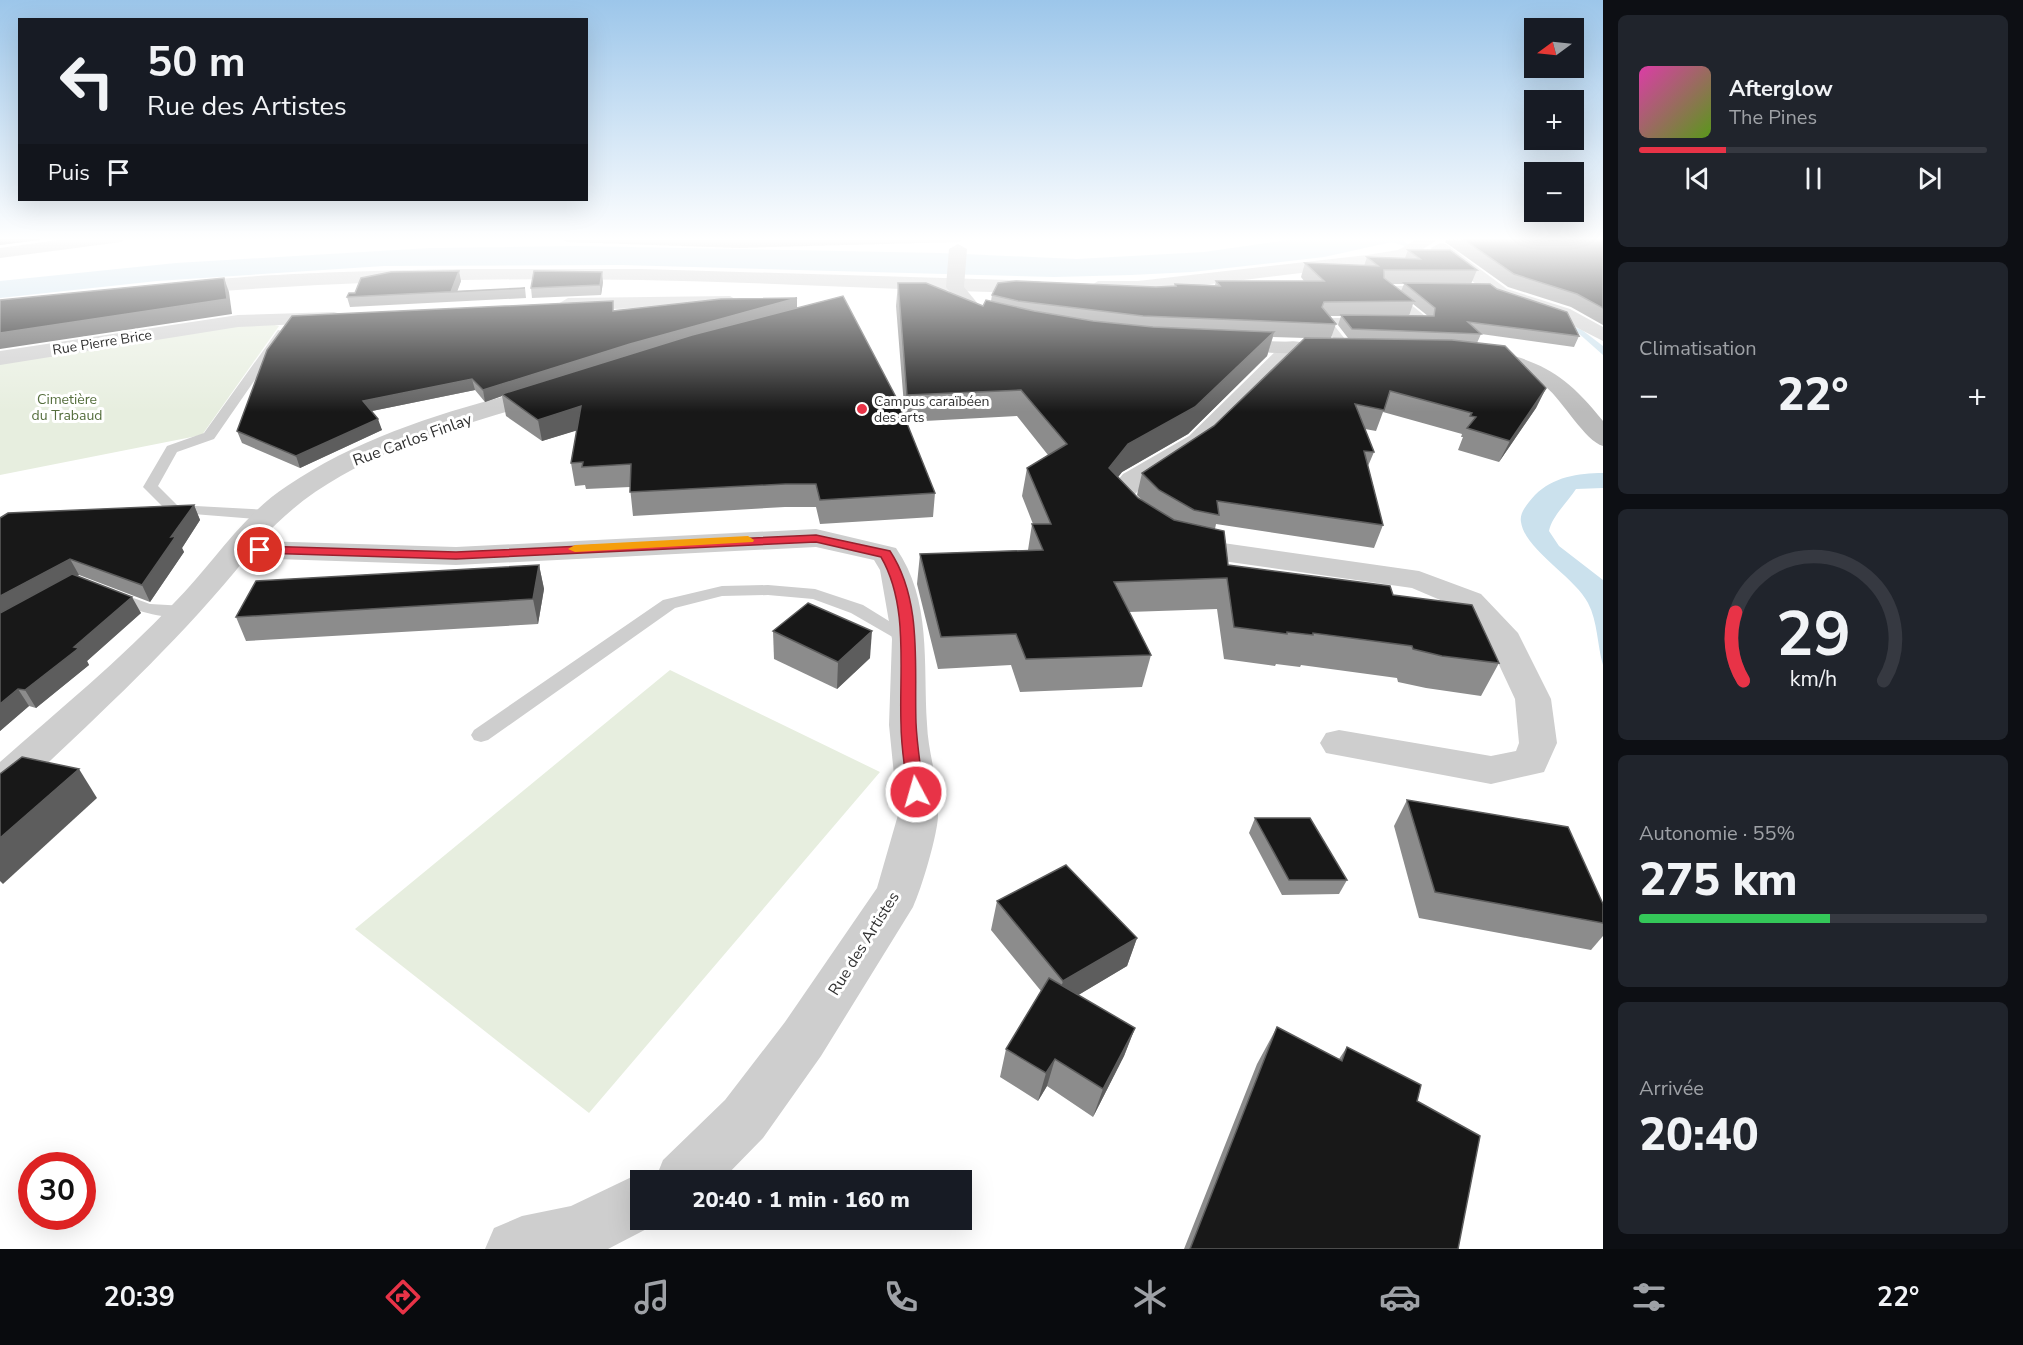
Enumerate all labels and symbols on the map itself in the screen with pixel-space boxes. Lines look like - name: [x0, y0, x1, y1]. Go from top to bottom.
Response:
- north arrow: [1524, 18, 1584, 78]
- street label: Rue Pierre Brice: [51, 325, 153, 360]
- park label: Cimetière du Trabaud: [32, 390, 102, 425]
- place label: Campus caraïbéen des arts: [874, 392, 989, 427]
- marker: Campus caraïbéen des arts: [855, 402, 869, 416]
- street label: Rue Carlos Finlay: [350, 408, 476, 472]
- pin: [234, 524, 285, 575]
- position arrow: [884, 760, 948, 824]
- street label: Rue des Artistes: [823, 887, 905, 1000]
- speed limit sign: 30: [18, 1152, 96, 1230]

